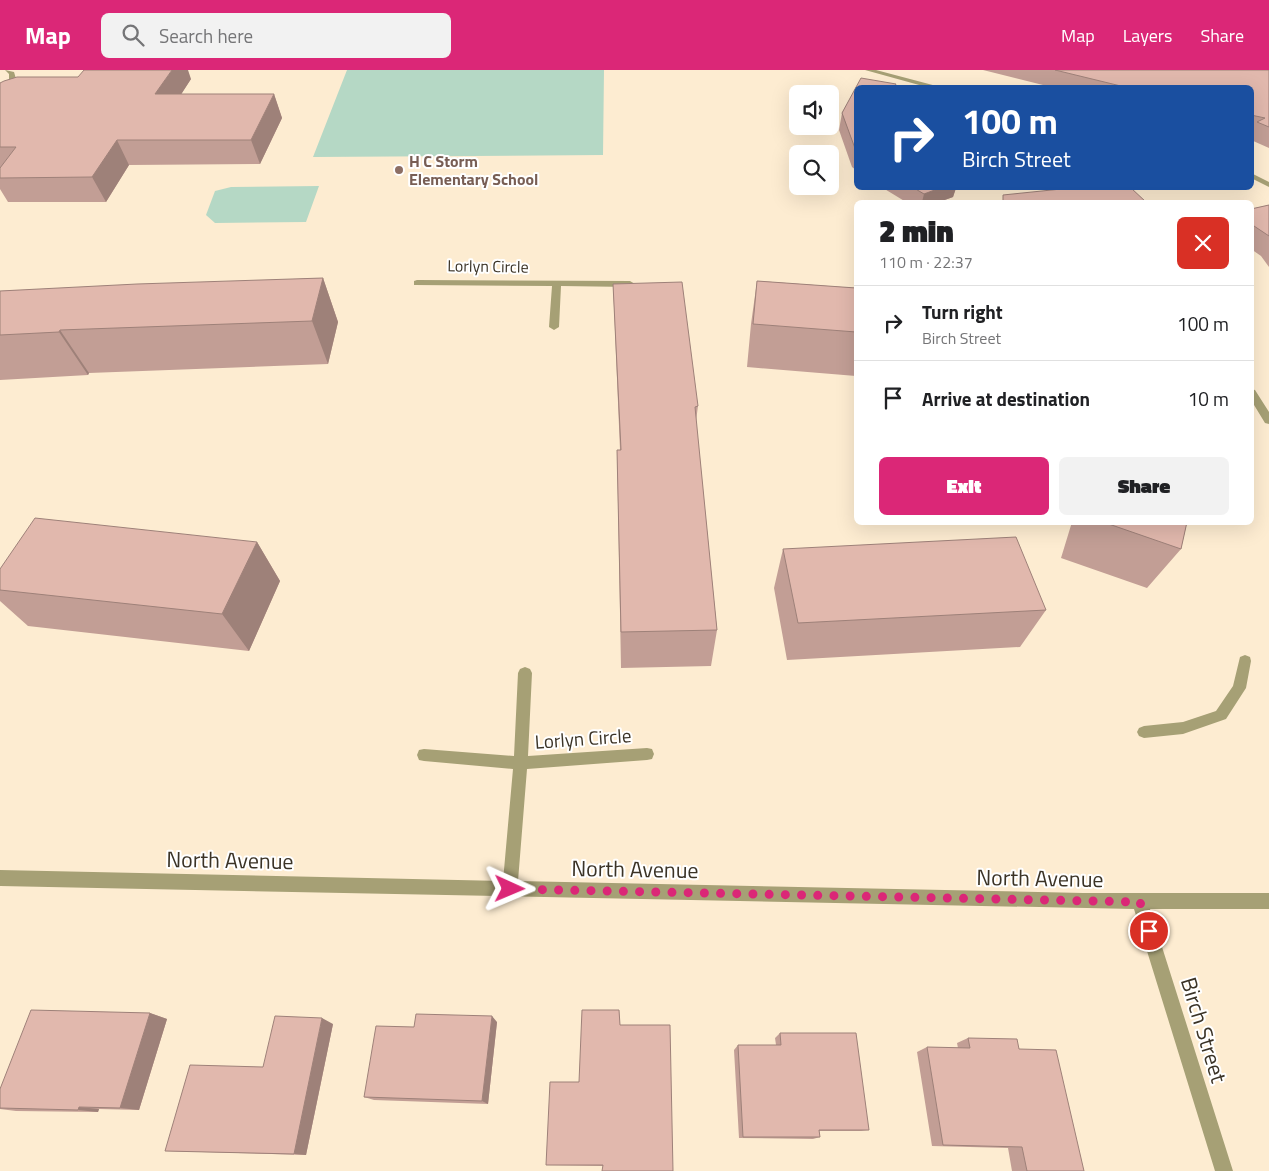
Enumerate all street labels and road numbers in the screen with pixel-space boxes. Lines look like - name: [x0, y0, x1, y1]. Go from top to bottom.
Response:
- street label: Lorlyn Circle: [447, 253, 529, 279]
- street label: Lorlyn Circle: [534, 720, 632, 756]
- street label: North Avenue: [166, 842, 294, 878]
- street label: North Avenue: [571, 851, 699, 887]
- street label: North Avenue: [976, 860, 1104, 896]
- street label: Birch Street: [1172, 973, 1236, 1087]

